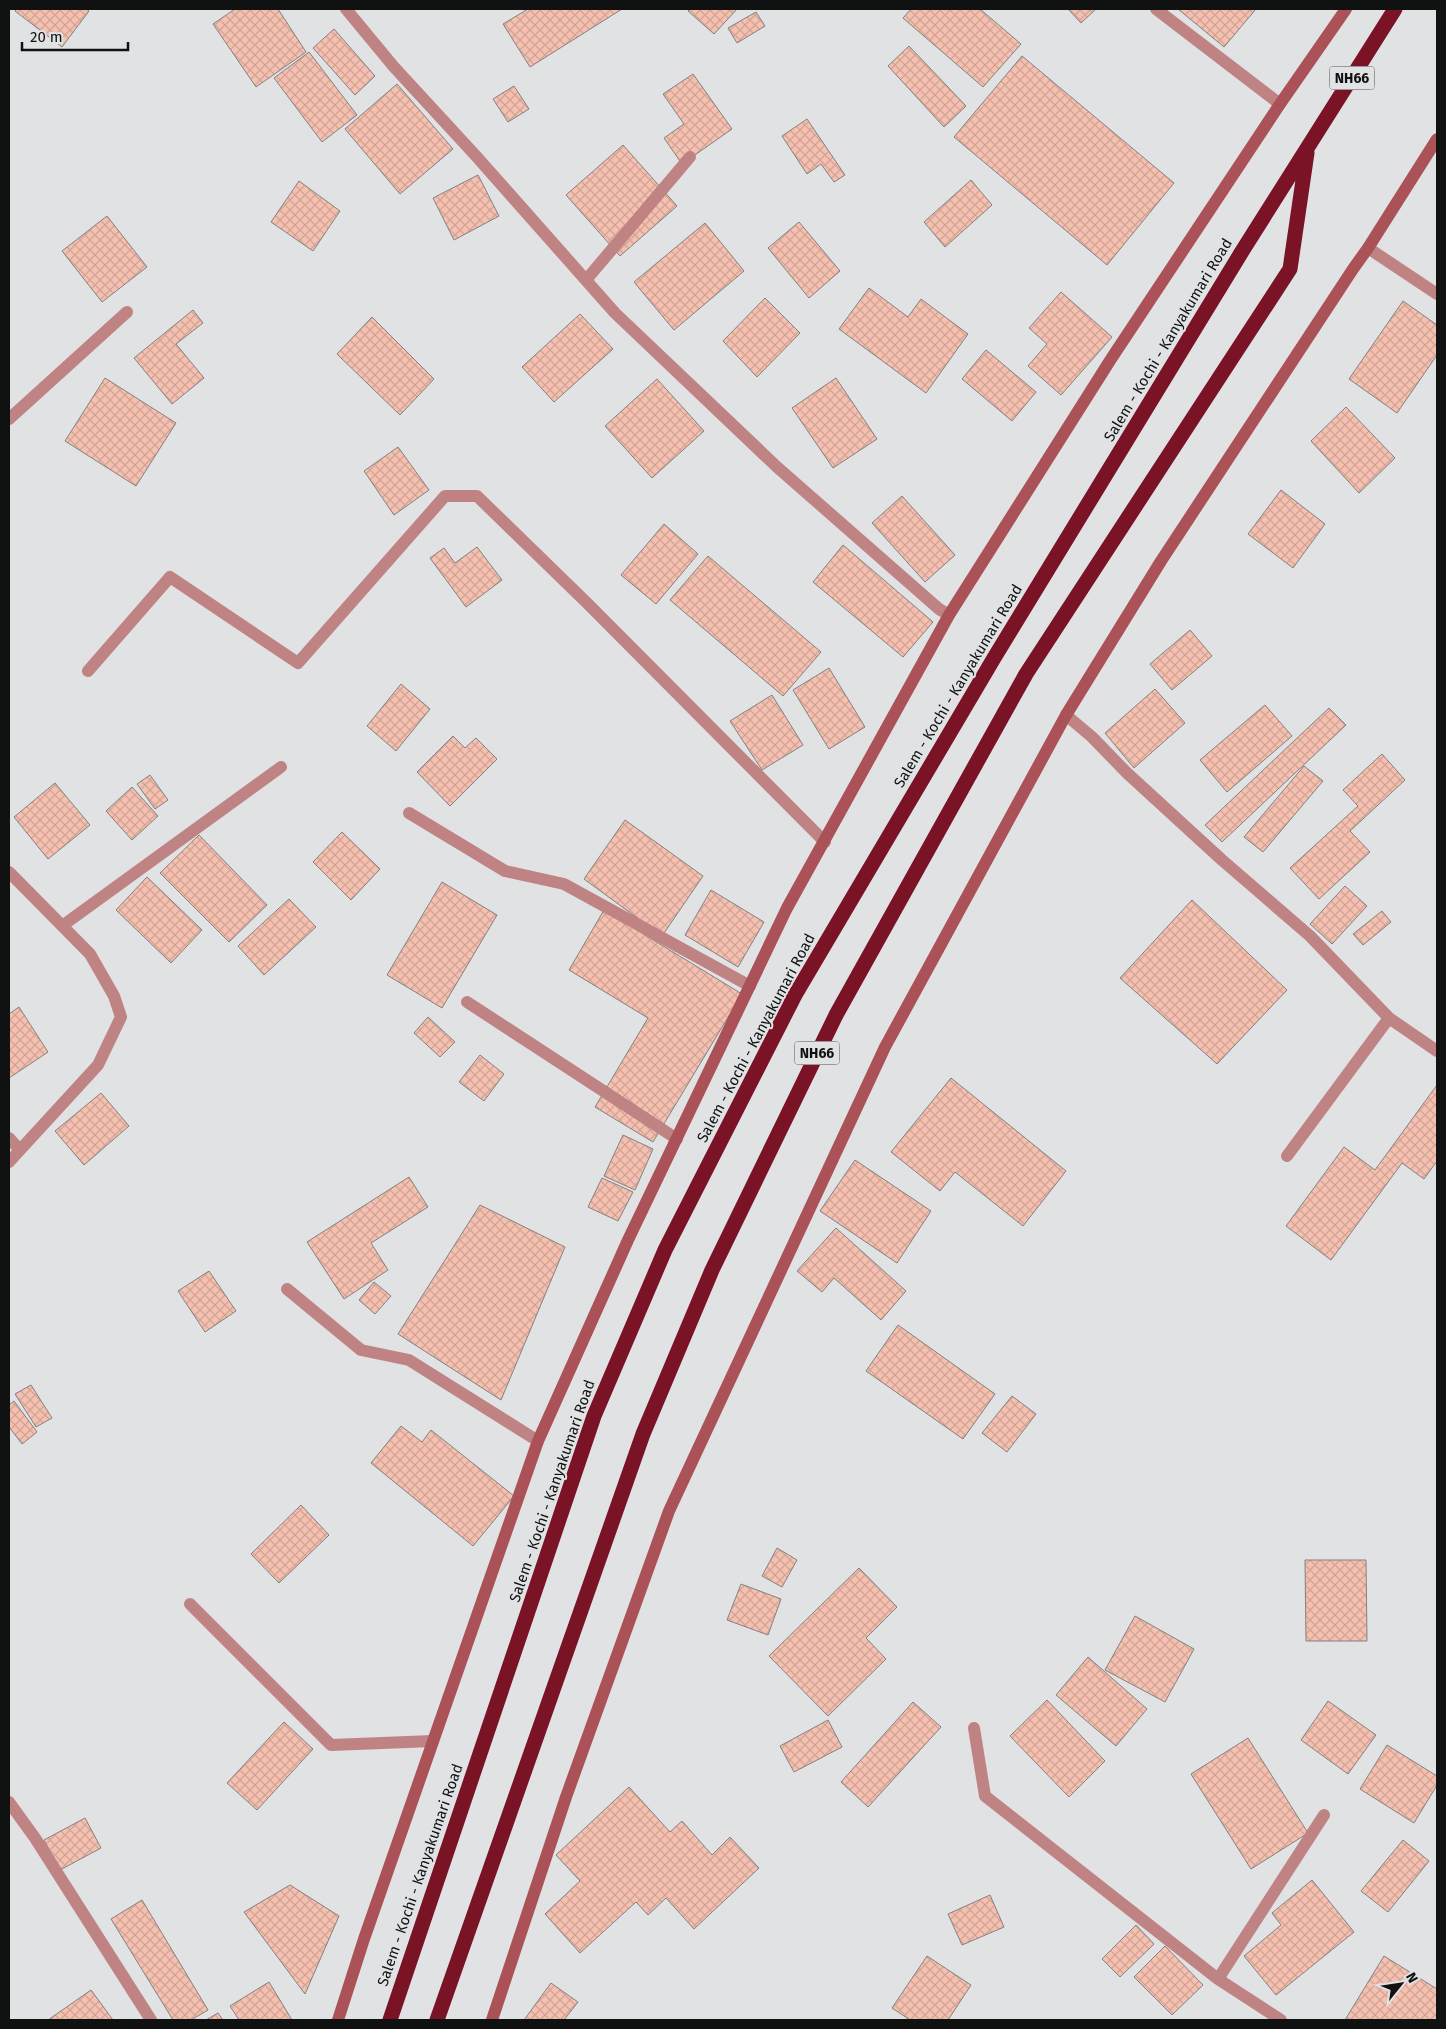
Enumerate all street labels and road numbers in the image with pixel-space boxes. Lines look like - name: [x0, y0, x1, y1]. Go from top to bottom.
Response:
- road number: NH66: [1330, 66, 1374, 90]
- street label: Salem - Kochi - Kanyakumari Road: [1100, 235, 1236, 445]
- street label: Salem - Kochi - Kanyakumari Road: [890, 581, 1026, 791]
- street label: Salem - Kochi - Kanyakumari Road: [693, 931, 819, 1145]
- road number: NH66: [794, 1042, 840, 1064]
- street label: Salem - Kochi - Kanyakumari Road: [505, 1377, 599, 1605]
- street label: Salem - Kochi - Kanyakumari Road: [373, 1761, 467, 1989]

